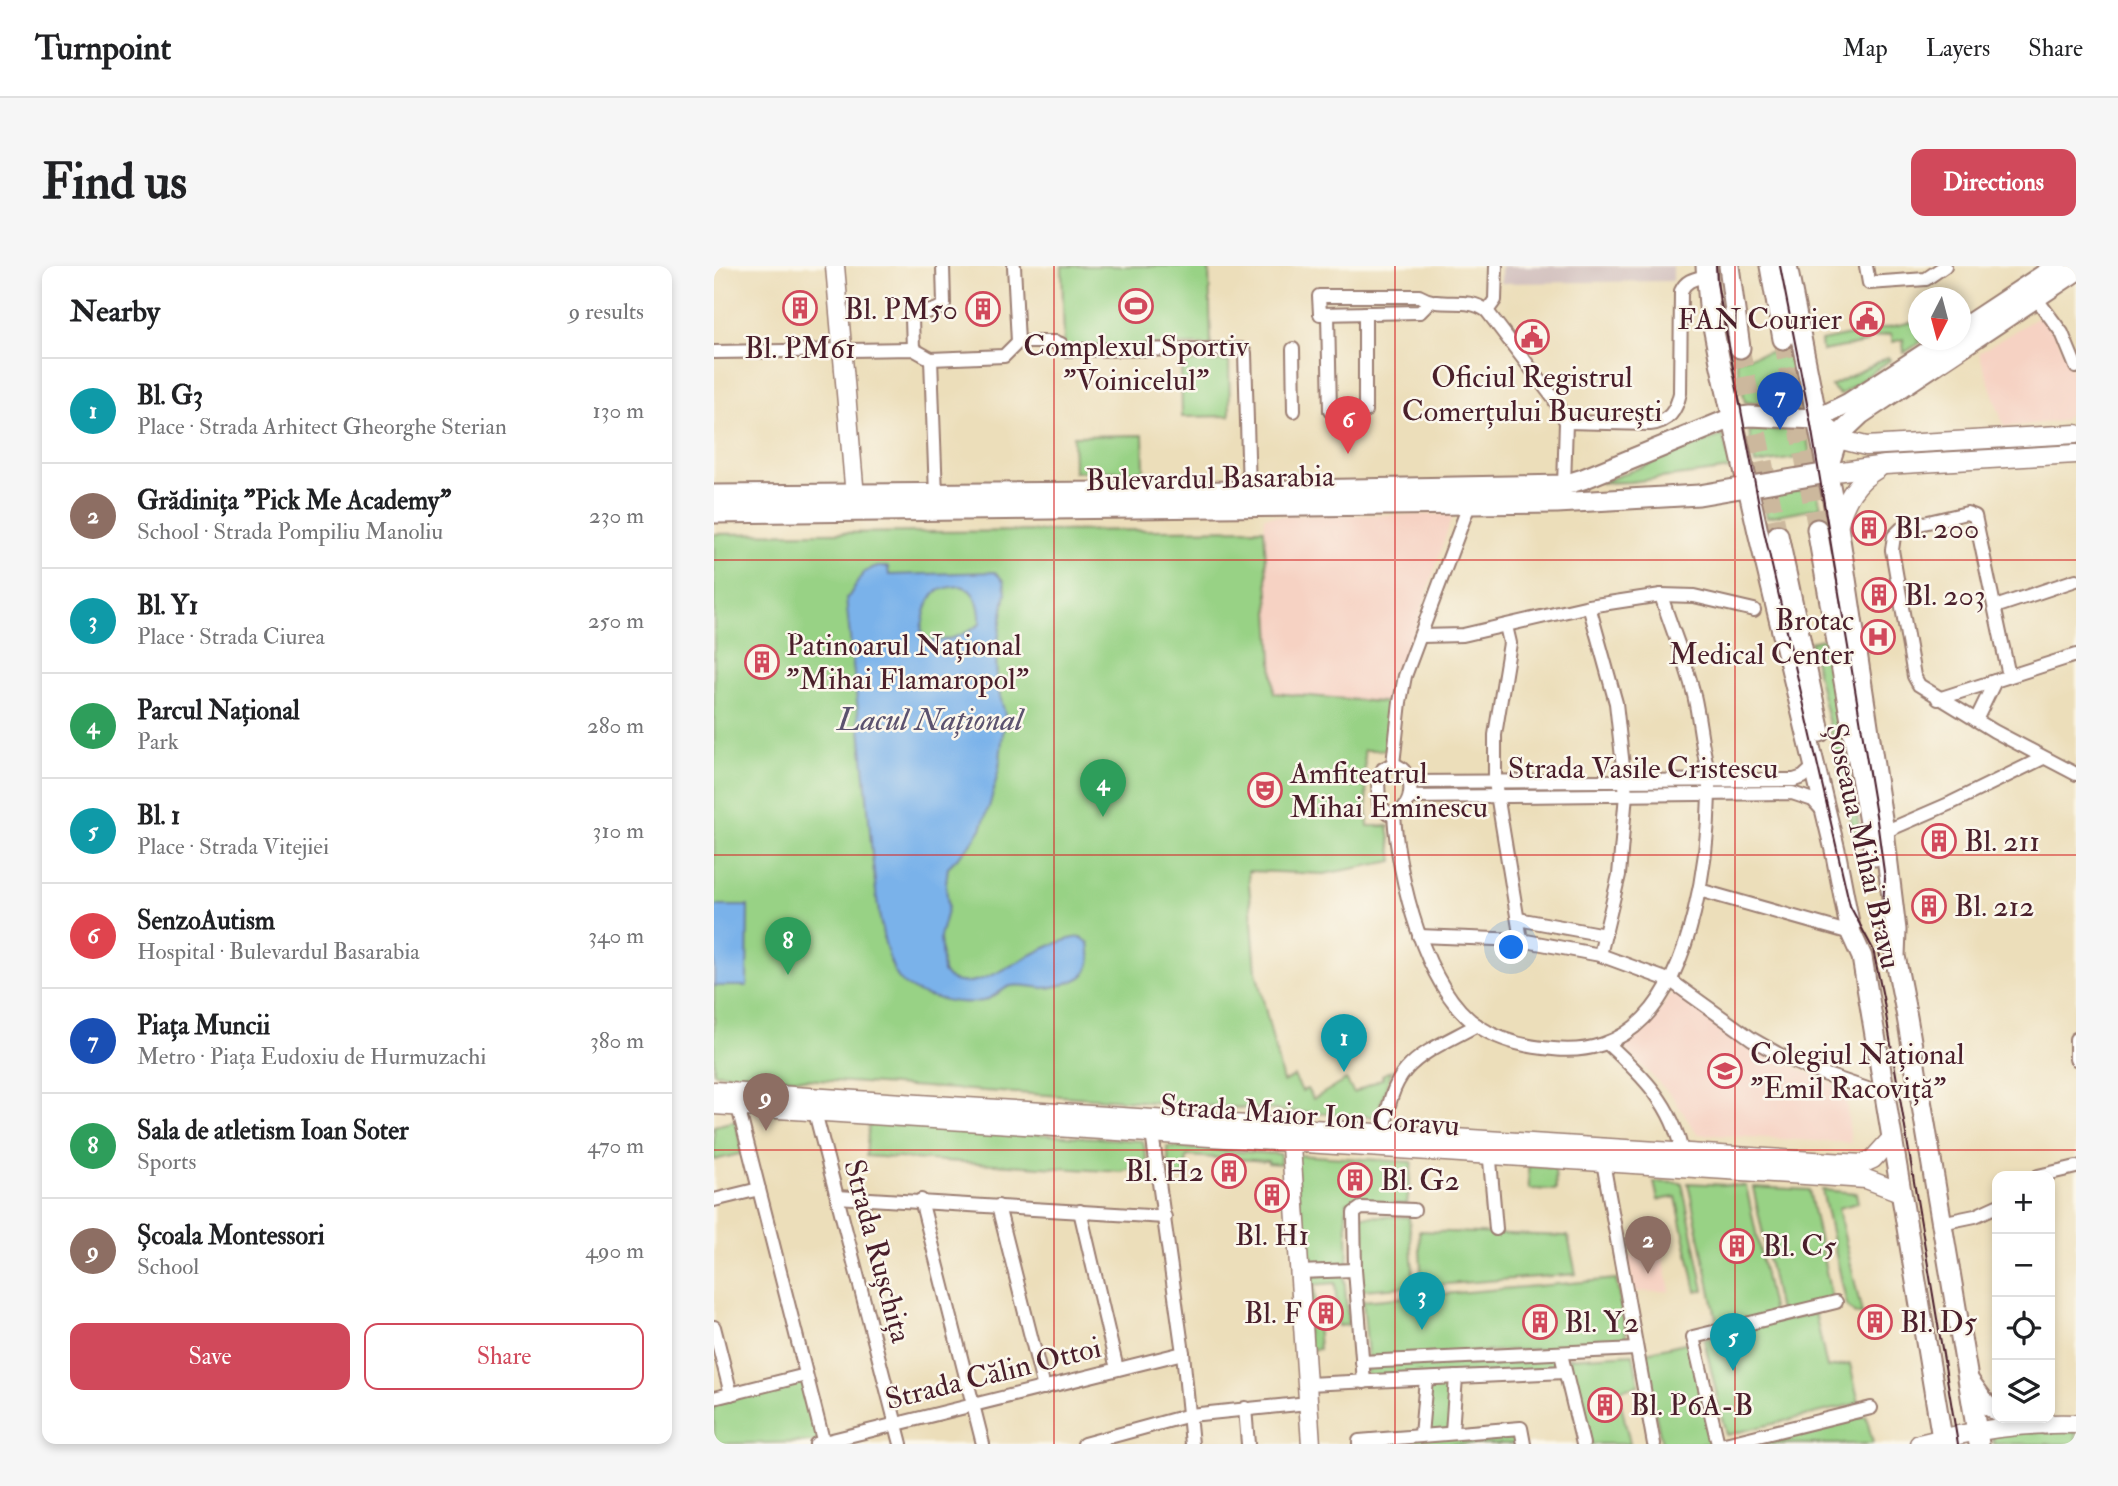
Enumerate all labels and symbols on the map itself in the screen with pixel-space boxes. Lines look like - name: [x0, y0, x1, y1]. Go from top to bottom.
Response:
- sports icon: Complexul Sportiv "Voinicelul": [1117, 287, 1155, 325]
- north arrow: [1908, 287, 1971, 350]
- building icon: Bl. PM61: [781, 289, 819, 327]
- building icon: Bl. PM50: [964, 290, 1002, 328]
- place label: Bl. PM50: [844, 291, 958, 328]
- public building icon: FAN Courier: [1848, 300, 1886, 338]
- place label: FAN Courier: [1677, 301, 1842, 338]
- public building icon: Oficiul Registrul Comerțului București: [1513, 318, 1551, 356]
- place label: Complexul Sportiv "Voinicelul": [1023, 328, 1250, 399]
- place label: Bl. PM61: [744, 330, 856, 367]
- place label: Oficiul Registrul Comerțului București: [1402, 359, 1662, 430]
- pin: 7: [1757, 372, 1803, 430]
- pin: 6: [1325, 396, 1371, 454]
- street label: Bulevardul Basarabia: [1085, 458, 1335, 499]
- building icon: Bl. 200: [1850, 509, 1888, 547]
- place label: Bl. 200: [1894, 510, 1979, 547]
- building icon: Bl. 203: [1860, 576, 1898, 614]
- place label: Bl. 203: [1904, 577, 1985, 614]
- place label: Brotac Medical Center: [1669, 602, 1854, 673]
- hospital icon: Brotac Medical Center: [1859, 618, 1897, 656]
- place label: Patinoarul Național "Mihai Flamaropol": [786, 627, 1029, 698]
- building icon: Patinoarul Național "Mihai Flamaropol": [743, 643, 781, 681]
- water label: Lacul Național: [835, 700, 1025, 740]
- street label: Șoseaua Mihai Bravu: [1817, 720, 1910, 972]
- street label: Strada Vasile Cristescu: [1508, 750, 1778, 787]
- place label: Amfiteatrul Mihai Eminescu: [1289, 755, 1488, 826]
- pin: 4: [1080, 759, 1126, 817]
- theatre icon: Amfiteatrul Mihai Eminescu: [1246, 771, 1284, 809]
- building icon: Bl. 211: [1920, 822, 1958, 860]
- place label: Bl. 211: [1964, 823, 2040, 860]
- building icon: Bl. 212: [1910, 887, 1948, 925]
- place label: Bl. 212: [1954, 888, 2034, 925]
- pin: 8: [765, 917, 811, 975]
- your location: [1494, 930, 1528, 964]
- pin: 1: [1321, 1014, 1367, 1072]
- place label: Colegiul Național "Emil Racoviță": [1750, 1036, 1965, 1107]
- school or university icon: Colegiul Național "Emil Racoviță": [1706, 1052, 1744, 1090]
- pin: 9: [743, 1073, 789, 1131]
- street label: Strada Maior Ion Coravu: [1159, 1087, 1461, 1144]
- building icon: Bl. H2: [1210, 1152, 1248, 1190]
- place label: Bl. H2: [1125, 1153, 1204, 1190]
- street label: Strada Rușchița: [835, 1155, 920, 1347]
- building icon: Bl. G2: [1336, 1161, 1374, 1199]
- place label: Bl. G2: [1380, 1162, 1460, 1199]
- building icon: Bl. H1: [1253, 1176, 1291, 1214]
- pin: 2: [1625, 1216, 1671, 1274]
- place label: Bl. H1: [1235, 1217, 1309, 1254]
- building icon: Bl. C5: [1718, 1227, 1756, 1265]
- place label: Bl. C5: [1762, 1228, 1837, 1265]
- pin: 3: [1399, 1272, 1445, 1330]
- building icon: Bl. F: [1307, 1294, 1345, 1332]
- place label: Bl. F: [1244, 1295, 1302, 1332]
- building icon: Bl. Y2: [1521, 1303, 1559, 1341]
- building icon: Bl. D5: [1856, 1303, 1894, 1341]
- place label: Bl. Y2: [1564, 1304, 1639, 1341]
- place label: Bl. D5: [1900, 1304, 1978, 1341]
- pin: 5: [1710, 1313, 1756, 1371]
- street label: Strada Călin Ottoi: [881, 1329, 1105, 1418]
- building icon: Bl. P6A-B: [1586, 1386, 1624, 1424]
- place label: Bl. P6A-B: [1630, 1387, 1753, 1424]

